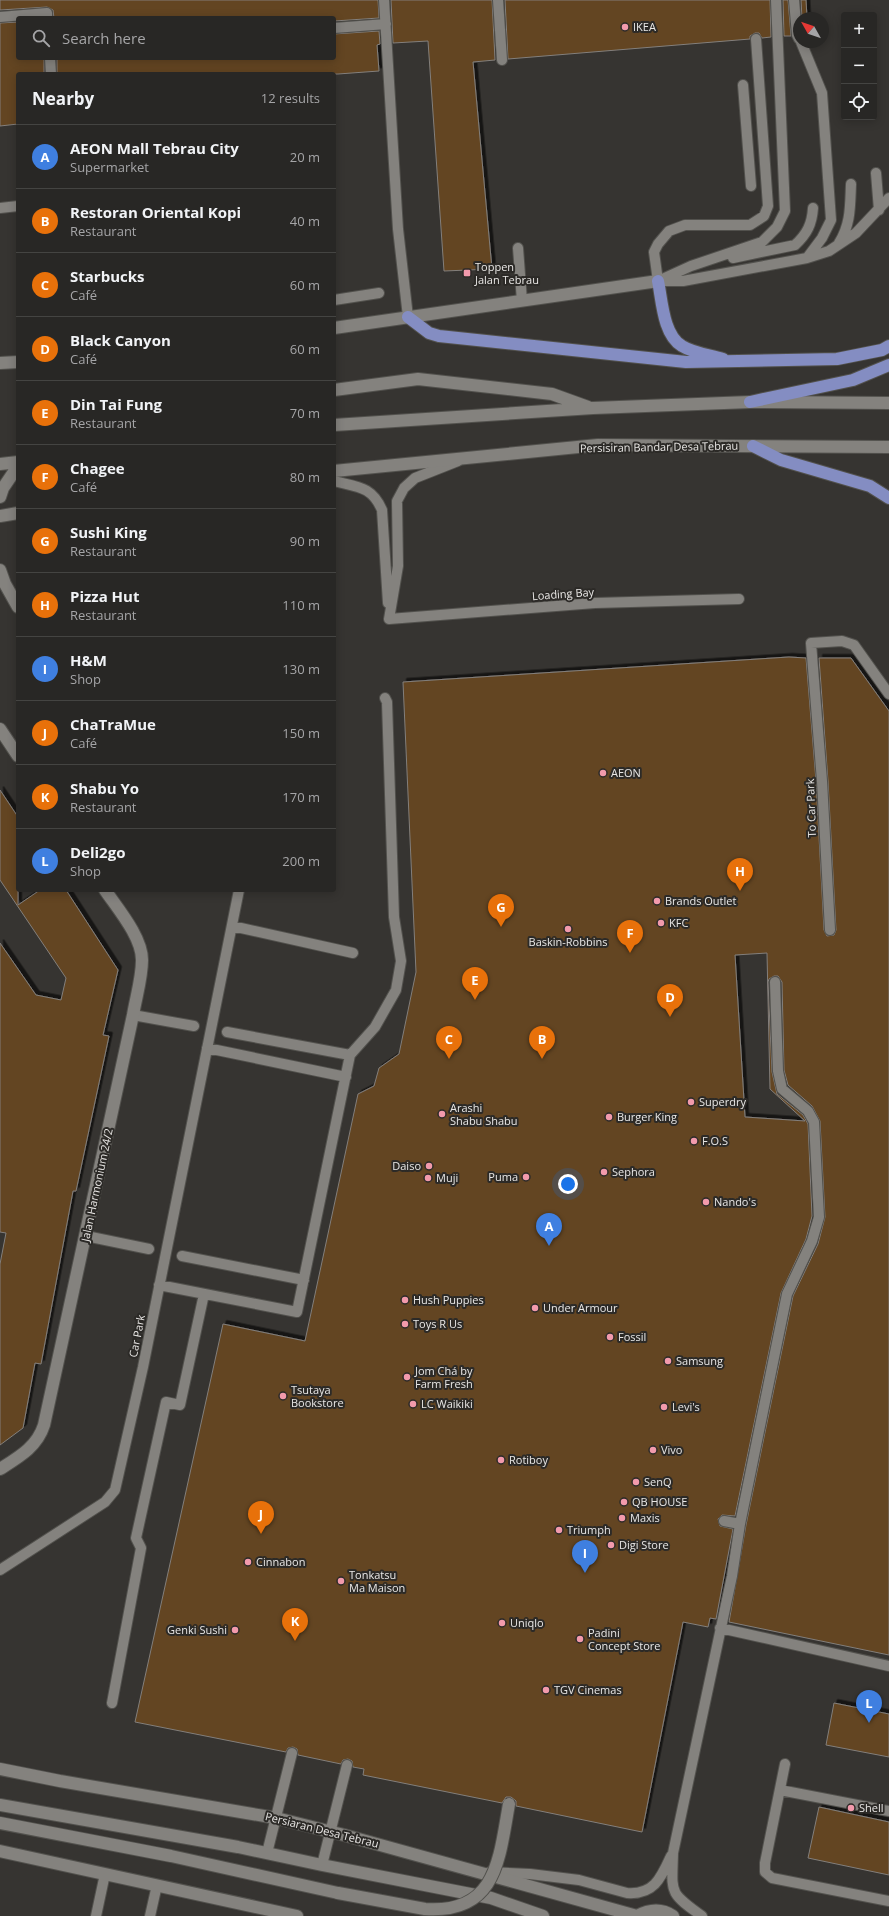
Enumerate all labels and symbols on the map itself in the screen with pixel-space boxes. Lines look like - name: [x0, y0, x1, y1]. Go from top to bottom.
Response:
- north arrow: [793, 12, 829, 48]
- place label: IKEA: [633, 19, 656, 34]
- marker: IKEA: [620, 22, 630, 32]
- place label: Toppen Jalan Tebrau: [474, 259, 539, 287]
- marker: Toppen Jalan Tebrau: [462, 268, 472, 278]
- street label: Persisiran Bandar Desa Tebrau: [580, 438, 738, 455]
- street label: Loading Bay: [531, 584, 595, 603]
- place label: AEON: [611, 765, 641, 780]
- marker: AEON: [598, 768, 608, 778]
- street label: To Car Park: [802, 778, 819, 838]
- pin: H: [727, 858, 753, 891]
- place label: Brands Outlet: [665, 893, 736, 908]
- pin: G: [488, 894, 514, 927]
- marker: Brands Outlet: [652, 896, 662, 906]
- place label: KFC: [669, 915, 688, 930]
- marker: KFC: [656, 918, 666, 928]
- pin: F: [617, 920, 643, 953]
- marker: Baskin-Robbins: [563, 924, 573, 934]
- place label: Baskin-Robbins: [529, 934, 607, 949]
- pin: E: [462, 967, 488, 1000]
- pin: D: [657, 984, 683, 1017]
- pin: C: [436, 1026, 462, 1059]
- pin: B: [529, 1026, 555, 1059]
- place label: Superdry: [699, 1094, 746, 1109]
- marker: Superdry: [686, 1097, 696, 1107]
- place label: Arashi Shabu Shabu: [450, 1100, 518, 1128]
- marker: Arashi Shabu Shabu: [437, 1109, 447, 1119]
- place label: Burger King: [617, 1109, 677, 1124]
- marker: Burger King: [604, 1112, 614, 1122]
- street label: Jalan Harmonium 24/2: [77, 1127, 116, 1244]
- place label: F.O.S: [702, 1133, 728, 1148]
- marker: F.O.S: [689, 1136, 699, 1146]
- place label: Daiso: [392, 1158, 421, 1173]
- marker: Daiso: [424, 1161, 434, 1171]
- place label: Sephora: [612, 1164, 655, 1179]
- marker: Sephora: [599, 1167, 609, 1177]
- place label: Puma: [488, 1169, 518, 1184]
- place label: Muji: [436, 1170, 458, 1185]
- marker: Puma: [521, 1172, 531, 1182]
- marker: Muji: [423, 1173, 433, 1183]
- your location: [558, 1174, 578, 1194]
- place label: Nando's: [714, 1194, 756, 1209]
- marker: Nando's: [701, 1197, 711, 1207]
- pin: A: [536, 1213, 562, 1246]
- place label: Hush Puppies: [413, 1292, 484, 1307]
- marker: Hush Puppies: [400, 1295, 410, 1305]
- place label: Under Armour: [543, 1300, 618, 1315]
- marker: Under Armour: [530, 1303, 540, 1313]
- street label: Car Park: [125, 1313, 148, 1359]
- place label: Toys R Us: [413, 1316, 462, 1331]
- marker: Toys R Us: [400, 1319, 410, 1329]
- place label: Fossil: [618, 1329, 646, 1344]
- marker: Fossil: [605, 1332, 615, 1342]
- place label: Samsung: [676, 1353, 723, 1368]
- marker: Samsung: [663, 1356, 673, 1366]
- place label: Jom Chá by Farm Fresh: [414, 1363, 473, 1391]
- marker: Jom Chá by Farm Fresh: [402, 1372, 412, 1382]
- place label: Tsutaya Bookstore: [291, 1382, 344, 1410]
- marker: Tsutaya Bookstore: [278, 1391, 288, 1401]
- place label: LC Waikiki: [421, 1396, 473, 1411]
- marker: LC Waikiki: [408, 1399, 418, 1409]
- place label: Levi's: [672, 1399, 700, 1414]
- marker: Levi's: [659, 1402, 669, 1412]
- place label: Vivo: [661, 1442, 683, 1457]
- marker: Vivo: [648, 1445, 658, 1455]
- place label: Rotiboy: [509, 1452, 548, 1467]
- marker: Rotiboy: [496, 1455, 506, 1465]
- place label: SenQ: [644, 1474, 672, 1489]
- marker: SenQ: [631, 1477, 641, 1487]
- place label: QB HOUSE: [632, 1494, 687, 1509]
- marker: QB HOUSE: [619, 1497, 629, 1507]
- pin: J: [248, 1501, 274, 1534]
- place label: Maxis: [630, 1510, 660, 1525]
- marker: Maxis: [617, 1513, 627, 1523]
- place label: Triumph: [567, 1522, 611, 1537]
- marker: Triumph: [554, 1525, 564, 1535]
- place label: Digi Store: [619, 1537, 669, 1552]
- pin: I: [572, 1540, 598, 1573]
- marker: Digi Store: [606, 1540, 616, 1550]
- place label: Cinnabon: [256, 1554, 305, 1569]
- marker: Cinnabon: [243, 1557, 253, 1567]
- place label: Tonkatsu Ma Maison: [349, 1567, 405, 1595]
- marker: Tonkatsu Ma Maison: [336, 1576, 346, 1586]
- pin: K: [282, 1608, 308, 1641]
- place label: Uniqlo: [510, 1615, 544, 1630]
- marker: Uniqlo: [497, 1618, 507, 1628]
- place label: Genki Sushi: [167, 1622, 227, 1637]
- marker: Genki Sushi: [230, 1625, 240, 1635]
- place label: Padini Concept Store: [588, 1625, 661, 1653]
- marker: Padini Concept Store: [575, 1634, 585, 1644]
- place label: TGV Cinemas: [554, 1682, 622, 1697]
- marker: TGV Cinemas: [541, 1685, 551, 1695]
- pin: L: [856, 1690, 882, 1723]
- place label: Shell: [859, 1800, 884, 1815]
- marker: Shell: [846, 1803, 856, 1813]
- street label: Persiaran Desa Tebrau: [264, 1808, 380, 1851]

